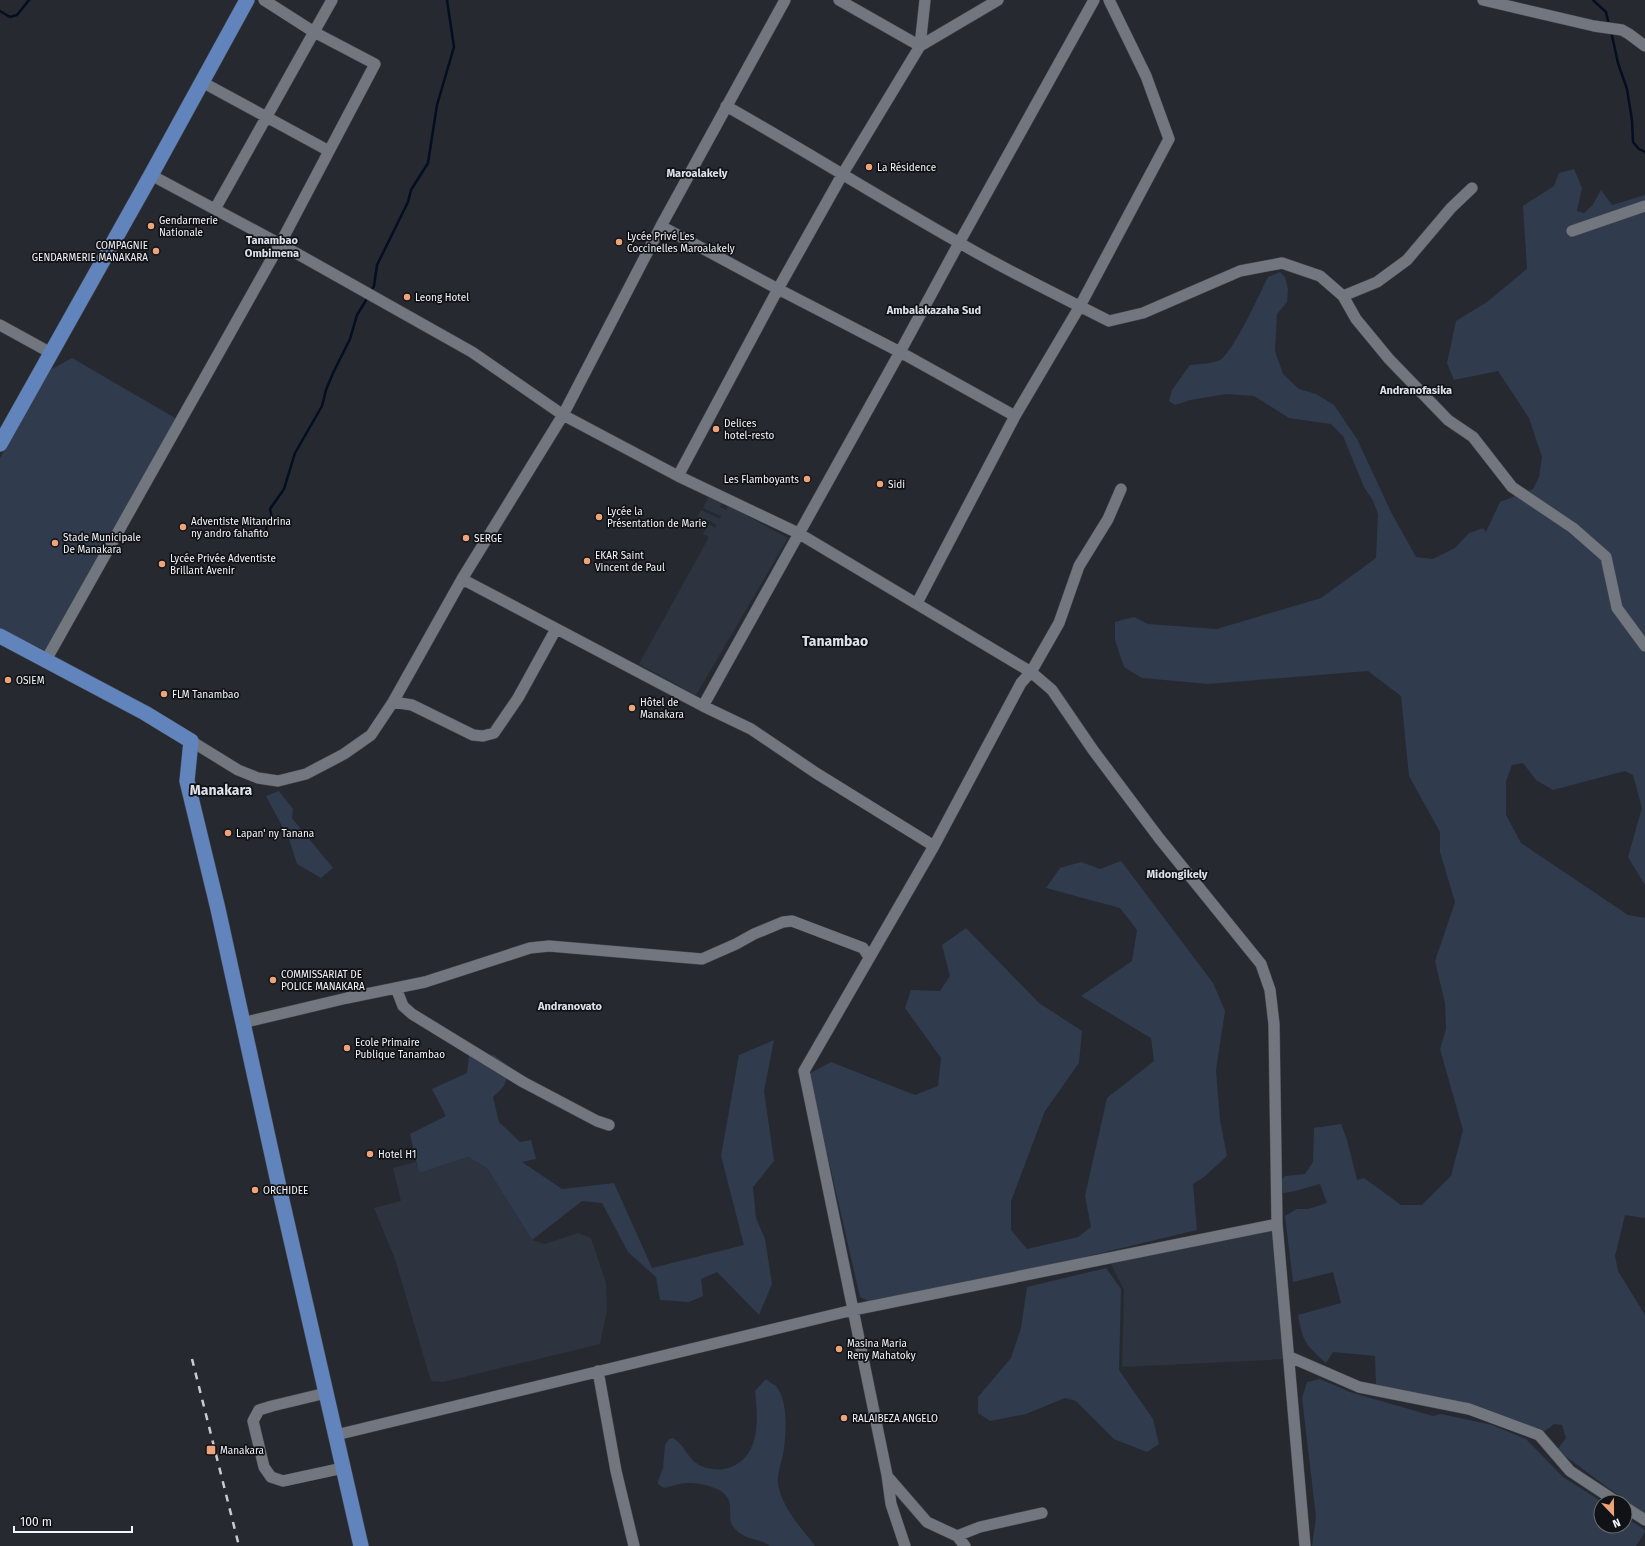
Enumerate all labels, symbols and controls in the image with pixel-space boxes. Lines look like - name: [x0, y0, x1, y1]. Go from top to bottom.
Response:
- marker: La Résidence: [864, 162, 874, 172]
- place label: La Résidence: [877, 162, 936, 174]
- district label: Maroalakely: [666, 167, 728, 180]
- place label: Gendarmerie Nationale: [159, 215, 218, 239]
- marker: Gendarmerie Nationale: [146, 221, 156, 231]
- place label: Lycée Privé Les Coccinelles Maroalakely: [627, 231, 735, 255]
- district label: Tanambao Ombimena: [245, 234, 299, 260]
- marker: Lycée Privé Les Coccinelles Maroalakely: [614, 237, 624, 247]
- place label: COMPAGNIE GENDARMERIE MANAKARA: [32, 240, 148, 264]
- marker: COMPAGNIE GENDARMERIE MANAKARA: [151, 246, 161, 256]
- marker: Leong Hotel: [402, 292, 412, 302]
- place label: Leong Hotel: [415, 292, 469, 304]
- district label: Ambalakazaha Sud: [886, 304, 981, 317]
- district label: Andranofasika: [1379, 384, 1452, 397]
- place label: Delices hotel-resto: [724, 418, 775, 442]
- marker: Delices hotel-resto: [711, 424, 721, 434]
- place label: Les Flamboyants: [724, 474, 799, 486]
- marker: Les Flamboyants: [802, 474, 812, 484]
- marker: Sidi: [875, 479, 885, 489]
- place label: Sidi: [888, 479, 905, 491]
- place label: Lycée la Présentation de Marie: [607, 506, 707, 530]
- marker: Lycée la Présentation de Marie: [594, 512, 604, 522]
- place label: Adventiste Mitandrina ny andro fahafito: [191, 516, 291, 540]
- marker: Adventiste Mitandrina ny andro fahafito: [178, 522, 188, 532]
- place label: Stade Municipale De Manakara: [63, 532, 141, 556]
- marker: SERGE: [461, 533, 471, 543]
- place label: SERGE: [474, 533, 502, 545]
- marker: Stade Municipale De Manakara: [50, 538, 60, 548]
- place label: EKAR Saint Vincent de Paul: [595, 550, 665, 574]
- place label: Lycée Privée Adventiste Brillant Avenir: [170, 553, 276, 577]
- marker: EKAR Saint Vincent de Paul: [582, 556, 592, 566]
- marker: Lycée Privée Adventiste Brillant Avenir: [157, 559, 167, 569]
- district label: Tanambao: [802, 633, 868, 650]
- marker: OSIEM: [3, 675, 13, 685]
- place label: OSIEM: [16, 675, 45, 687]
- marker: FLM Tanambao: [159, 689, 169, 699]
- place label: FLM Tanambao: [172, 689, 239, 701]
- place label: Hôtel de Manakara: [640, 697, 684, 721]
- marker: Hôtel de Manakara: [627, 703, 637, 713]
- district label: Manakara: [190, 782, 253, 799]
- marker: Lapan' ny Tanana: [223, 828, 233, 838]
- place label: Lapan' ny Tanana: [236, 828, 314, 840]
- district label: Midongikely: [1146, 868, 1208, 881]
- place label: COMMISSARIAT DE POLICE MANAKARA: [281, 969, 365, 993]
- marker: COMMISSARIAT DE POLICE MANAKARA: [268, 975, 278, 985]
- district label: Andranovato: [537, 1000, 603, 1013]
- place label: Ecole Primaire Publique Tanambao: [355, 1037, 445, 1061]
- marker: Ecole Primaire Publique Tanambao: [342, 1043, 352, 1053]
- marker: Hotel H1: [365, 1149, 375, 1159]
- place label: Hotel H1: [378, 1149, 416, 1161]
- marker: ORCHIDEE: [250, 1185, 260, 1195]
- place label: ORCHIDEE: [263, 1185, 308, 1197]
- place label: Masina Maria Reny Mahatoky: [847, 1338, 916, 1362]
- marker: Masina Maria Reny Mahatoky: [834, 1344, 844, 1354]
- marker: RALAIBEZA ANGELO: [839, 1413, 849, 1423]
- place label: RALAIBEZA ANGELO: [852, 1413, 938, 1425]
- marker: Manakara: [205, 1444, 217, 1456]
- place label: Manakara: [220, 1445, 264, 1457]
- north arrow: [1593, 1494, 1633, 1534]
- scale bar: [14, 1508, 132, 1534]
- text: 100 m: [20, 1515, 52, 1529]
- text: N: [1611, 1515, 1622, 1530]

